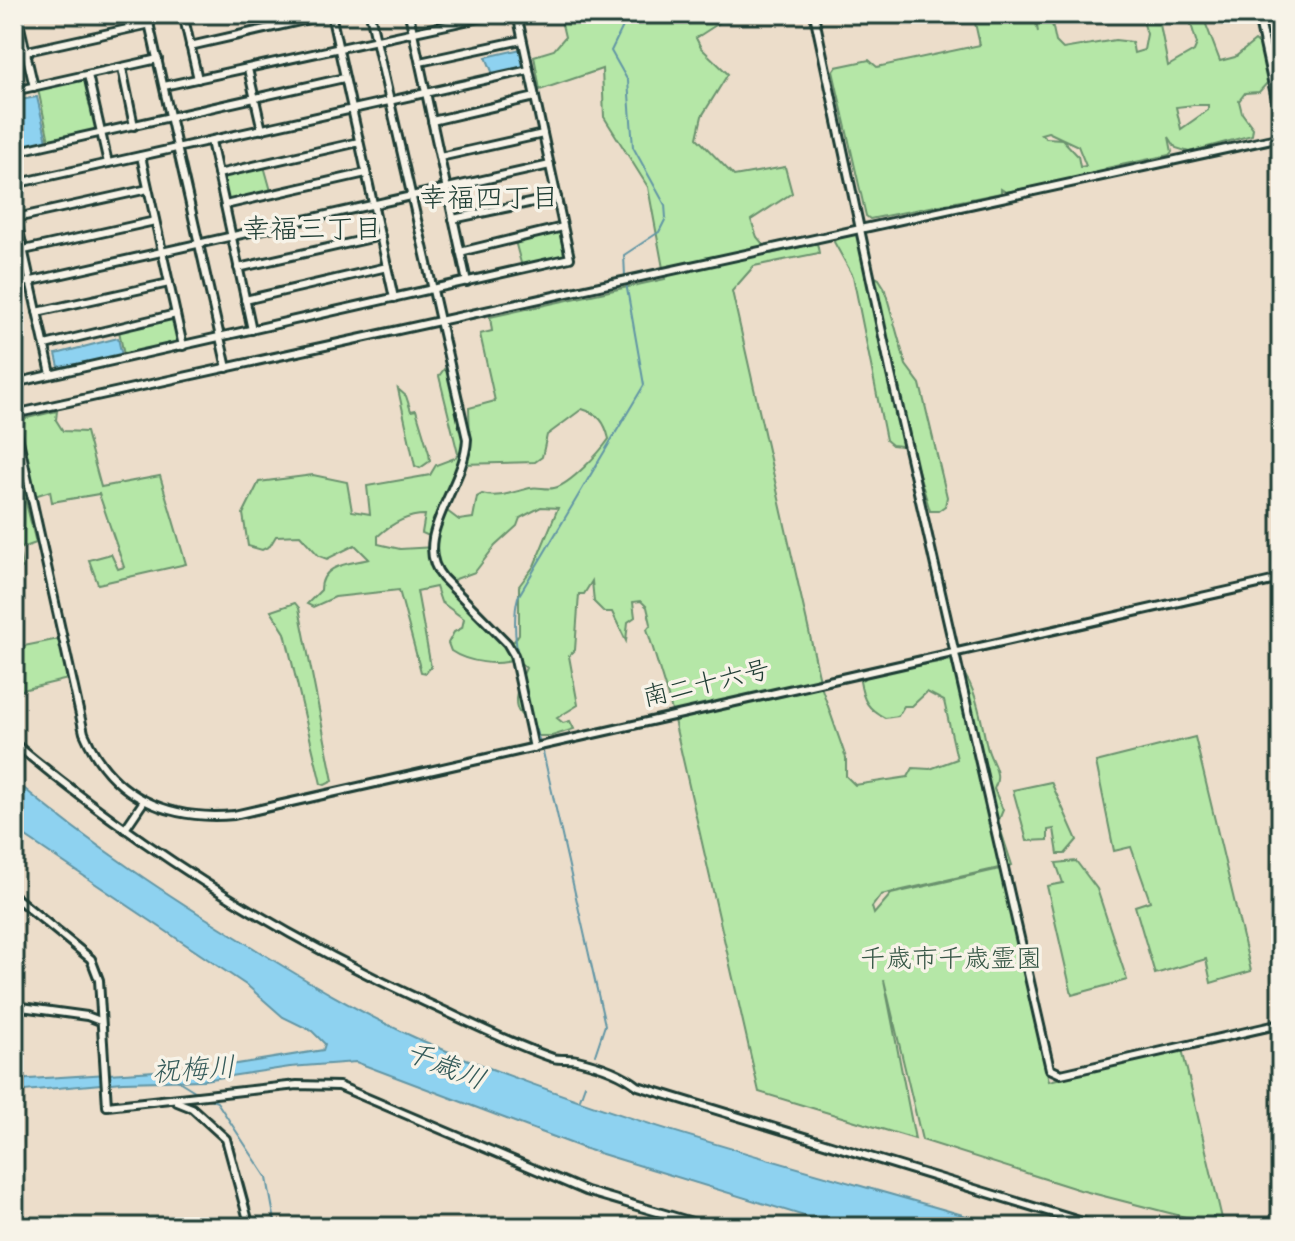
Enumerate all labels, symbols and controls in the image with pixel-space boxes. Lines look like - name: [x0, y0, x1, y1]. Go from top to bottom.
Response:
- district label: 幸福四丁目: [419, 184, 559, 218]
- district label: 幸福三丁目: [242, 215, 382, 249]
- street label: 南二十六号: [640, 655, 774, 717]
- park label: 千歳市千歳霊園: [860, 946, 1042, 978]
- water label: 千歳川: [399, 1037, 490, 1100]
- water label: 祝梅川: [151, 1053, 237, 1092]

